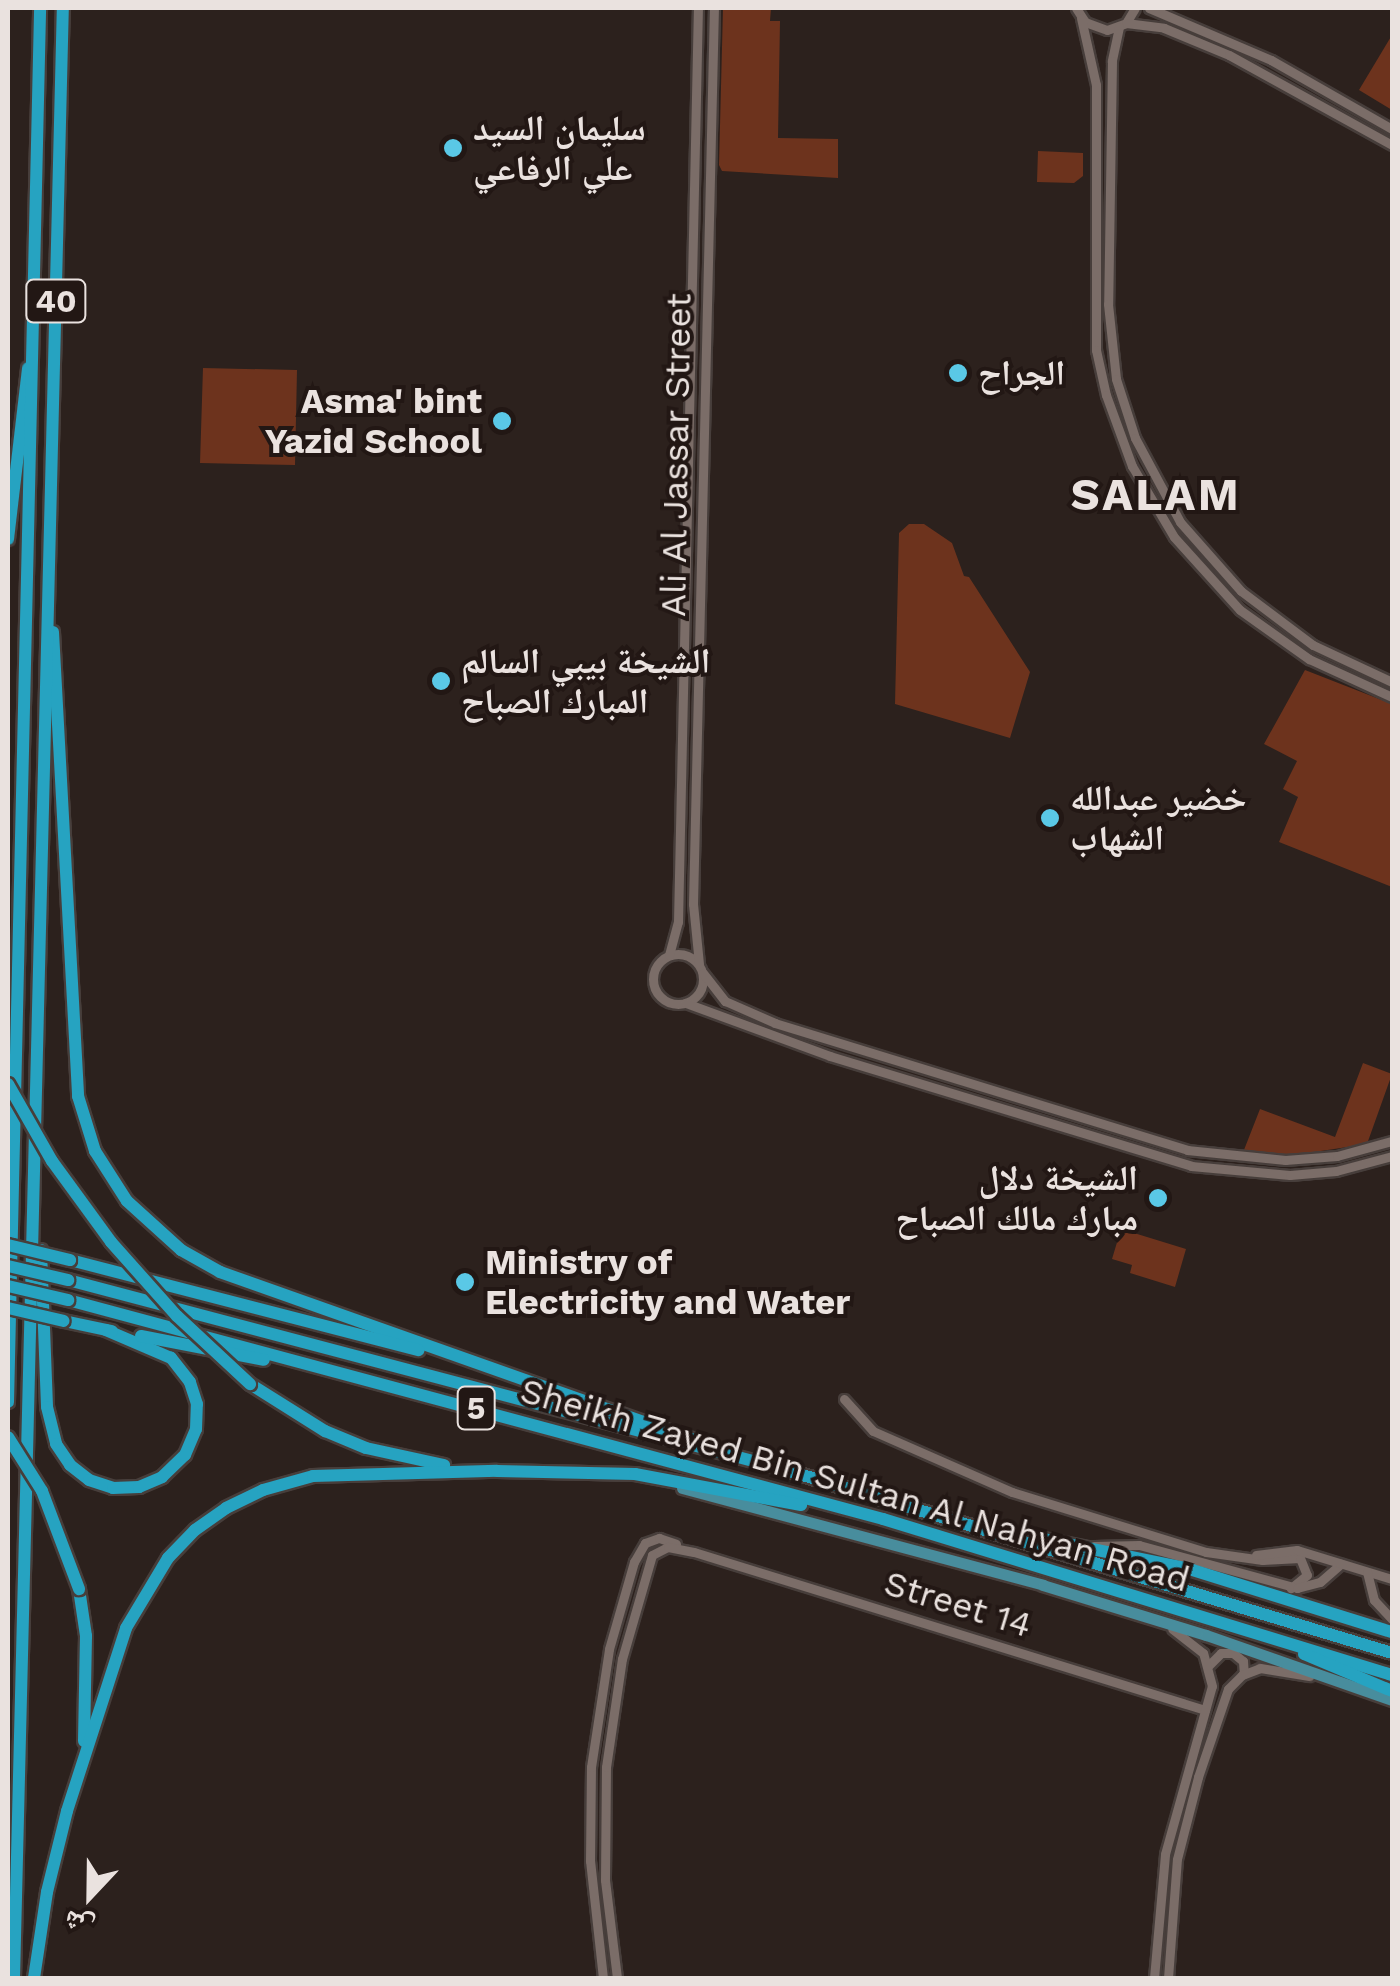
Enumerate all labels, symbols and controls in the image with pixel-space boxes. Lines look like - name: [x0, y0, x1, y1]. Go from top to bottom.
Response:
- place label: سليمان السيد علي الرفاعي: [473, 107, 646, 189]
- marker: سليمان السيد علي الرفاعي: [442, 137, 464, 159]
- road number: 40: [23, 274, 88, 328]
- street label: Ali Al Jassar Street: [652, 291, 700, 619]
- place label: الجراح: [978, 352, 1065, 394]
- marker: الجراح: [947, 362, 969, 384]
- place label: Asma' bint Yazid School: [265, 380, 482, 462]
- marker: Asma' bint Yazid School: [491, 410, 513, 432]
- district label: SALAM: [1071, 468, 1241, 522]
- place label: الشيخة بيبي السالم المبارك الصباح: [461, 640, 710, 722]
- marker: الشيخة بيبي السالم المبارك الصباح: [430, 670, 452, 692]
- place label: خضير عبدالله الشهاب: [1070, 777, 1246, 859]
- marker: خضير عبدالله الشهاب: [1039, 807, 1061, 829]
- place label: الشيخة دلال مبارك مالك الصباح: [896, 1157, 1138, 1239]
- marker: الشيخة دلال مبارك مالك الصباح: [1147, 1187, 1169, 1209]
- place label: Ministry of Electricity and Water: [485, 1241, 852, 1323]
- marker: Ministry of Electricity and Water: [454, 1271, 476, 1293]
- street label: Sheikh Zayed Bin Sultan Al Nahyan Road: [515, 1369, 1195, 1601]
- road number: 5: [456, 1381, 496, 1435]
- street label: Street 14: [879, 1562, 1037, 1646]
- north arrow: [40, 1846, 140, 1946]
- text: ش: [59, 1903, 99, 1945]

